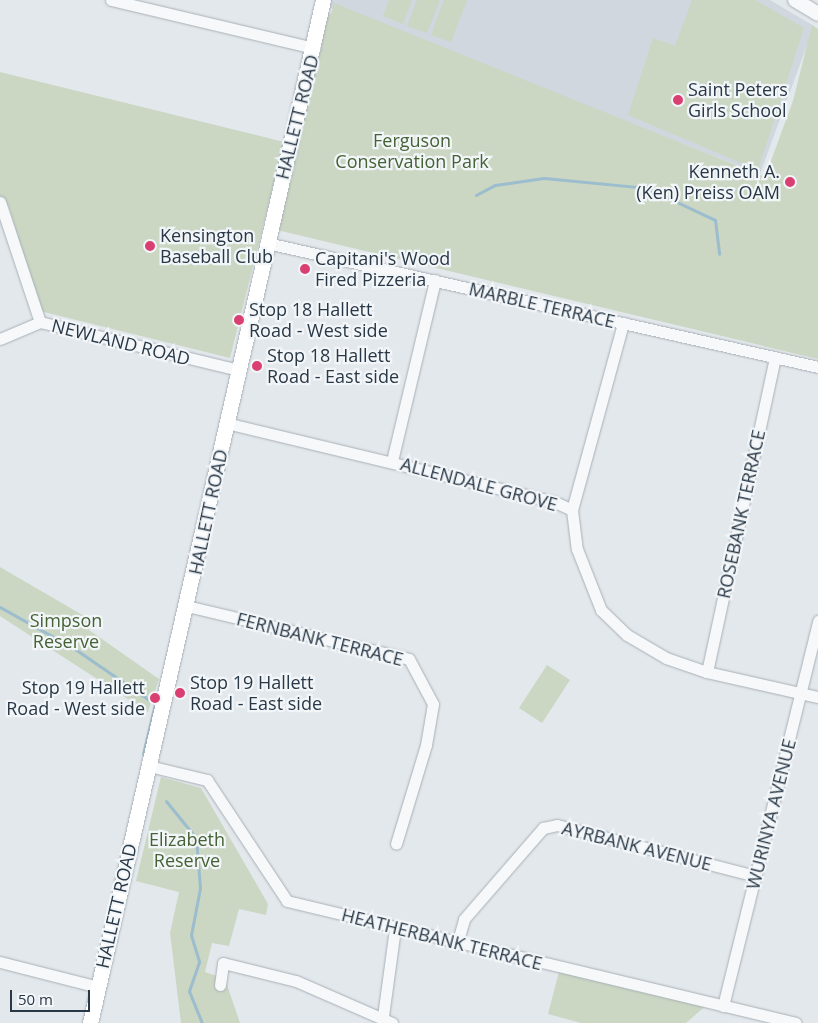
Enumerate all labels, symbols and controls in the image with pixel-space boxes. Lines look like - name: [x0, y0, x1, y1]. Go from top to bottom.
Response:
- street label: HALLETT ROAD: [271, 53, 323, 181]
- place label: Saint Peters Girls School: [688, 79, 788, 122]
- marker: Saint Peters Girls School: [672, 94, 684, 106]
- park label: Ferguson Conservation Park: [335, 130, 489, 172]
- place label: Kenneth A. (Ken) Preiss OAM: [636, 161, 780, 203]
- marker: Kenneth A. (Ken) Preiss OAM: [784, 176, 796, 188]
- place label: Kensington Baseball Club: [160, 225, 273, 268]
- marker: Kensington Baseball Club: [144, 240, 156, 252]
- place label: Capitani's Wood Fired Pizzeria: [315, 248, 450, 290]
- marker: Capitani's Wood Fired Pizzeria: [299, 263, 311, 275]
- street label: MARBLE TERRACE: [467, 278, 617, 332]
- place label: Stop 18 Hallett Road - West side: [249, 299, 388, 342]
- street label: NEWLAND ROAD: [50, 314, 192, 370]
- marker: Stop 18 Hallett Road - West side: [233, 314, 245, 326]
- place label: Stop 18 Hallett Road - East side: [267, 345, 399, 388]
- marker: Stop 18 Hallett Road - East side: [251, 360, 263, 372]
- street label: ROSEBANK TERRACE: [713, 428, 769, 600]
- street label: HALLETT ROAD: [184, 447, 232, 577]
- street label: ALLENDALE GROVE: [398, 453, 560, 515]
- street label: FERNBANK TERRACE: [234, 608, 406, 670]
- park label: Simpson Reserve: [30, 610, 102, 652]
- place label: Stop 19 Hallett Road - East side: [190, 672, 322, 714]
- place label: Stop 19 Hallett Road - West side: [6, 677, 145, 720]
- marker: Stop 19 Hallett Road - East side: [174, 687, 186, 699]
- marker: Stop 19 Hallett Road - West side: [149, 692, 161, 704]
- street label: WURINYA AVENUE: [742, 737, 800, 891]
- street label: AYRBANK AVENUE: [560, 817, 714, 875]
- park label: Elizabeth Reserve: [149, 829, 225, 872]
- street label: HALLETT ROAD: [91, 841, 141, 971]
- street label: HEATHERBANK TERRACE: [339, 904, 545, 974]
- scale bar: [12, 980, 92, 1012]
- text: 50 m: [18, 989, 53, 1009]

